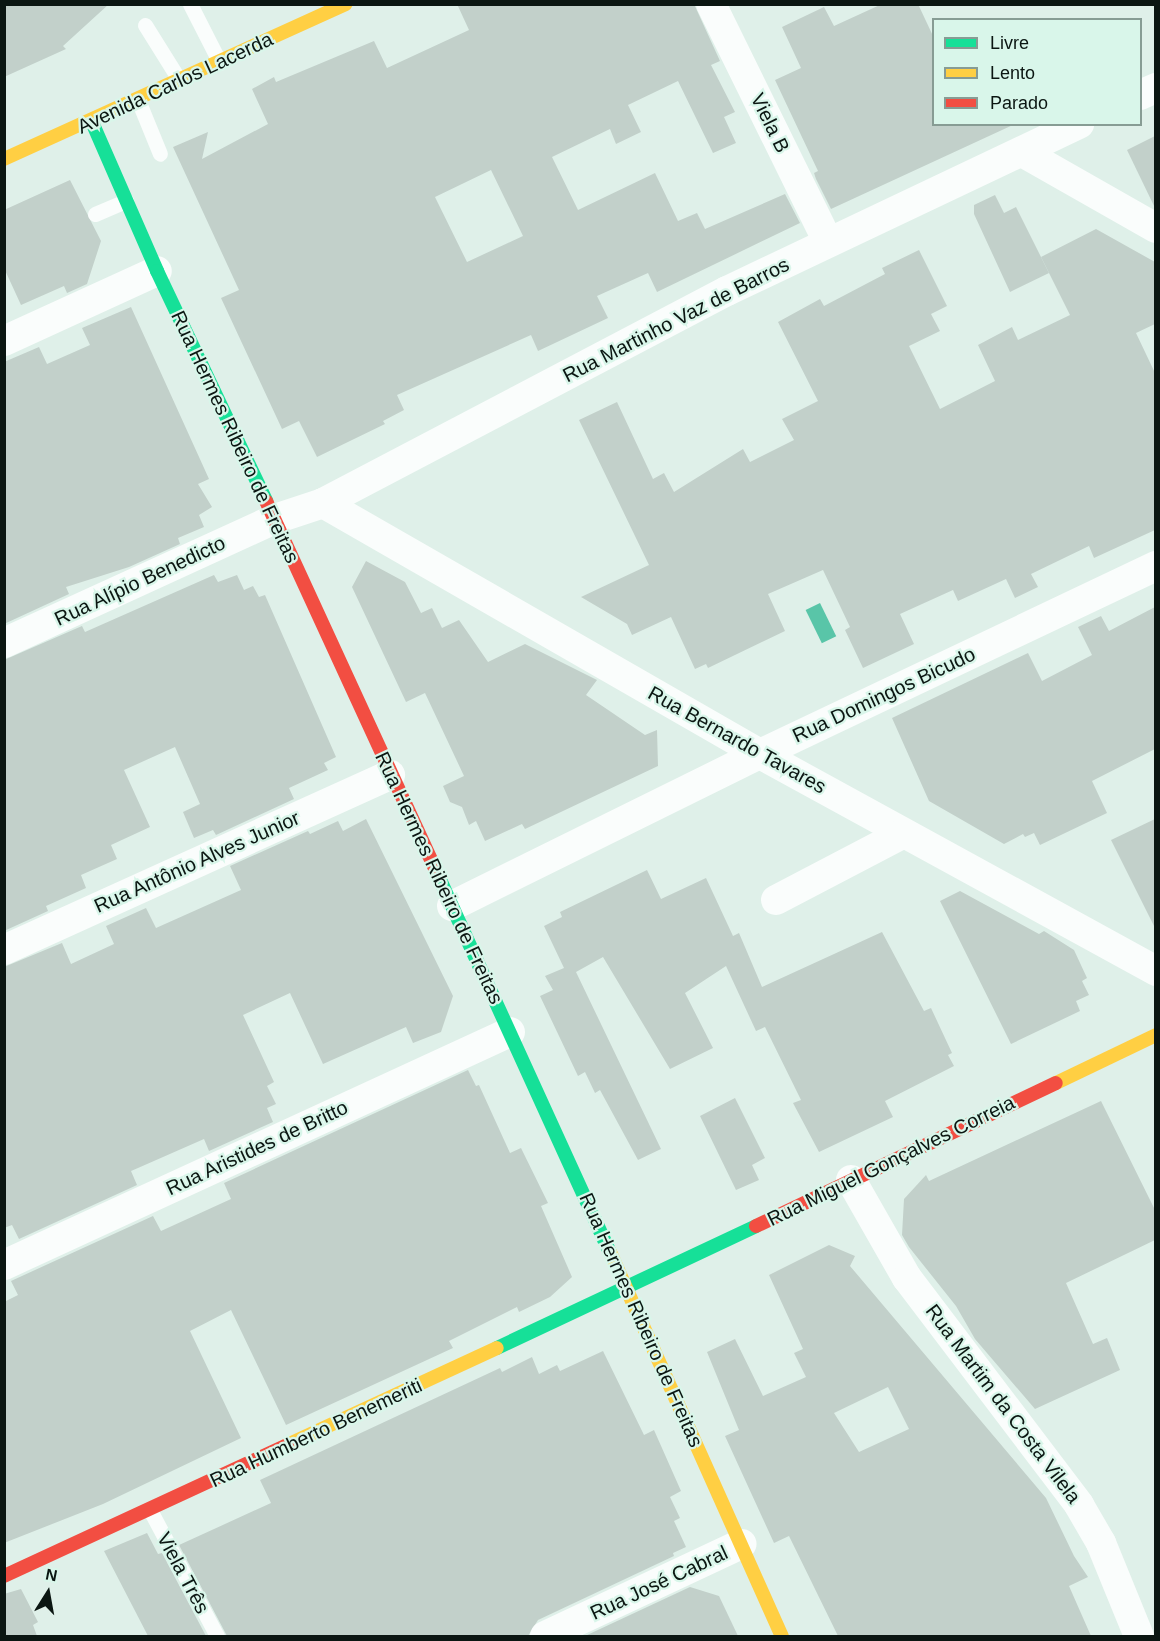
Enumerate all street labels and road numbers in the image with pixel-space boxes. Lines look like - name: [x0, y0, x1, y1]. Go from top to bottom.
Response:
- street label: Avenida Carlos Lacerda: [73, 27, 277, 139]
- street label: Viela B: [745, 89, 795, 157]
- street label: Rua Martinho Vaz de Barros: [559, 252, 793, 388]
- street label: Rua Hermes Ribeiro de Freitas: [166, 307, 304, 567]
- street label: Rua Alípio Benedicto: [50, 531, 230, 631]
- street label: Rua Domingos Bicudo: [789, 642, 979, 748]
- street label: Rua Bernardo Tavares: [644, 681, 830, 799]
- street label: Rua Hermes Ribeiro de Freitas: [370, 748, 508, 1008]
- street label: Rua Antônio Alves Junior: [90, 805, 304, 919]
- street label: Rua Miguel Gonçalves Correia: [763, 1091, 1019, 1231]
- street label: Rua Aristides de Britto: [162, 1095, 352, 1201]
- street label: Rua Hermes Ribeiro de Freitas: [574, 1189, 708, 1451]
- street label: Rua Martim da Costa Vilela: [920, 1300, 1086, 1508]
- street label: Rua Humberto Benemeriti: [206, 1373, 426, 1493]
- street label: Viela Três: [152, 1528, 214, 1618]
- street label: Rua José Cabral: [586, 1541, 732, 1625]

